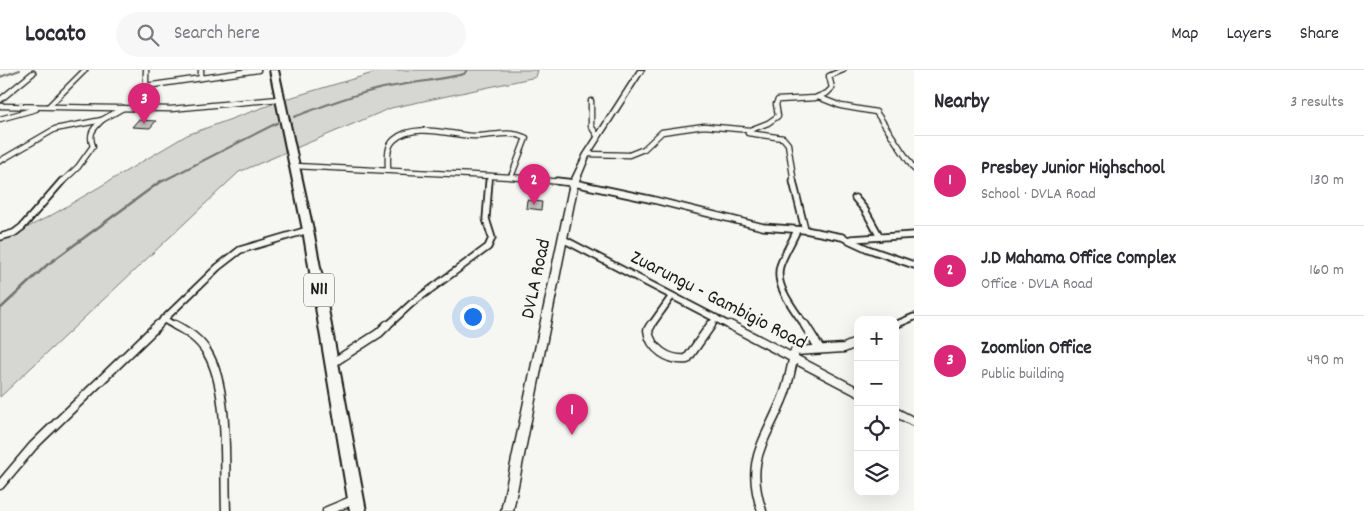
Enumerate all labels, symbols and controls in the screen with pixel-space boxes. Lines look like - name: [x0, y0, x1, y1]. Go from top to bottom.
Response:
- search box: [116, 12, 466, 57]
- text: Locato: [25, 18, 86, 52]
- icon: search: [134, 21, 162, 49]
- text: Search here: [174, 21, 260, 48]
- text: Map: [1171, 22, 1198, 47]
- text: Layers: [1226, 22, 1272, 47]
- text: Share: [1300, 22, 1339, 47]
- pin: 3: [128, 83, 160, 124]
- text: Nearby: [934, 88, 989, 118]
- text: 3 results: [1290, 91, 1344, 114]
- text: Presbey Junior Highschool: [981, 156, 1165, 183]
- pin: 2: [518, 164, 550, 205]
- text: 1: [948, 169, 952, 192]
- text: 130 m: [1310, 169, 1344, 192]
- text: School · DVLA Road: [981, 183, 1096, 206]
- street label: DVLA Road: [515, 236, 559, 322]
- street label: Zuarungu - Gambigio Road: [625, 244, 811, 358]
- text: J.D Mahama Office Complex: [981, 246, 1176, 273]
- text: 2: [947, 259, 954, 282]
- text: 160 m: [1309, 259, 1344, 282]
- text: Office · DVLA Road: [981, 273, 1093, 296]
- road number: N11: [304, 274, 334, 306]
- your location: [460, 304, 486, 330]
- map controls: [854, 316, 899, 496]
- button: +: [854, 316, 899, 361]
- text: Zoomlion Office: [981, 336, 1092, 363]
- text: 3: [946, 349, 954, 372]
- text: 490 m: [1307, 349, 1344, 372]
- button: −: [854, 361, 899, 406]
- text: Public building: [981, 363, 1064, 386]
- pin: 1: [556, 394, 588, 435]
- button: locate: [854, 406, 899, 451]
- button: layers: [854, 451, 899, 496]

